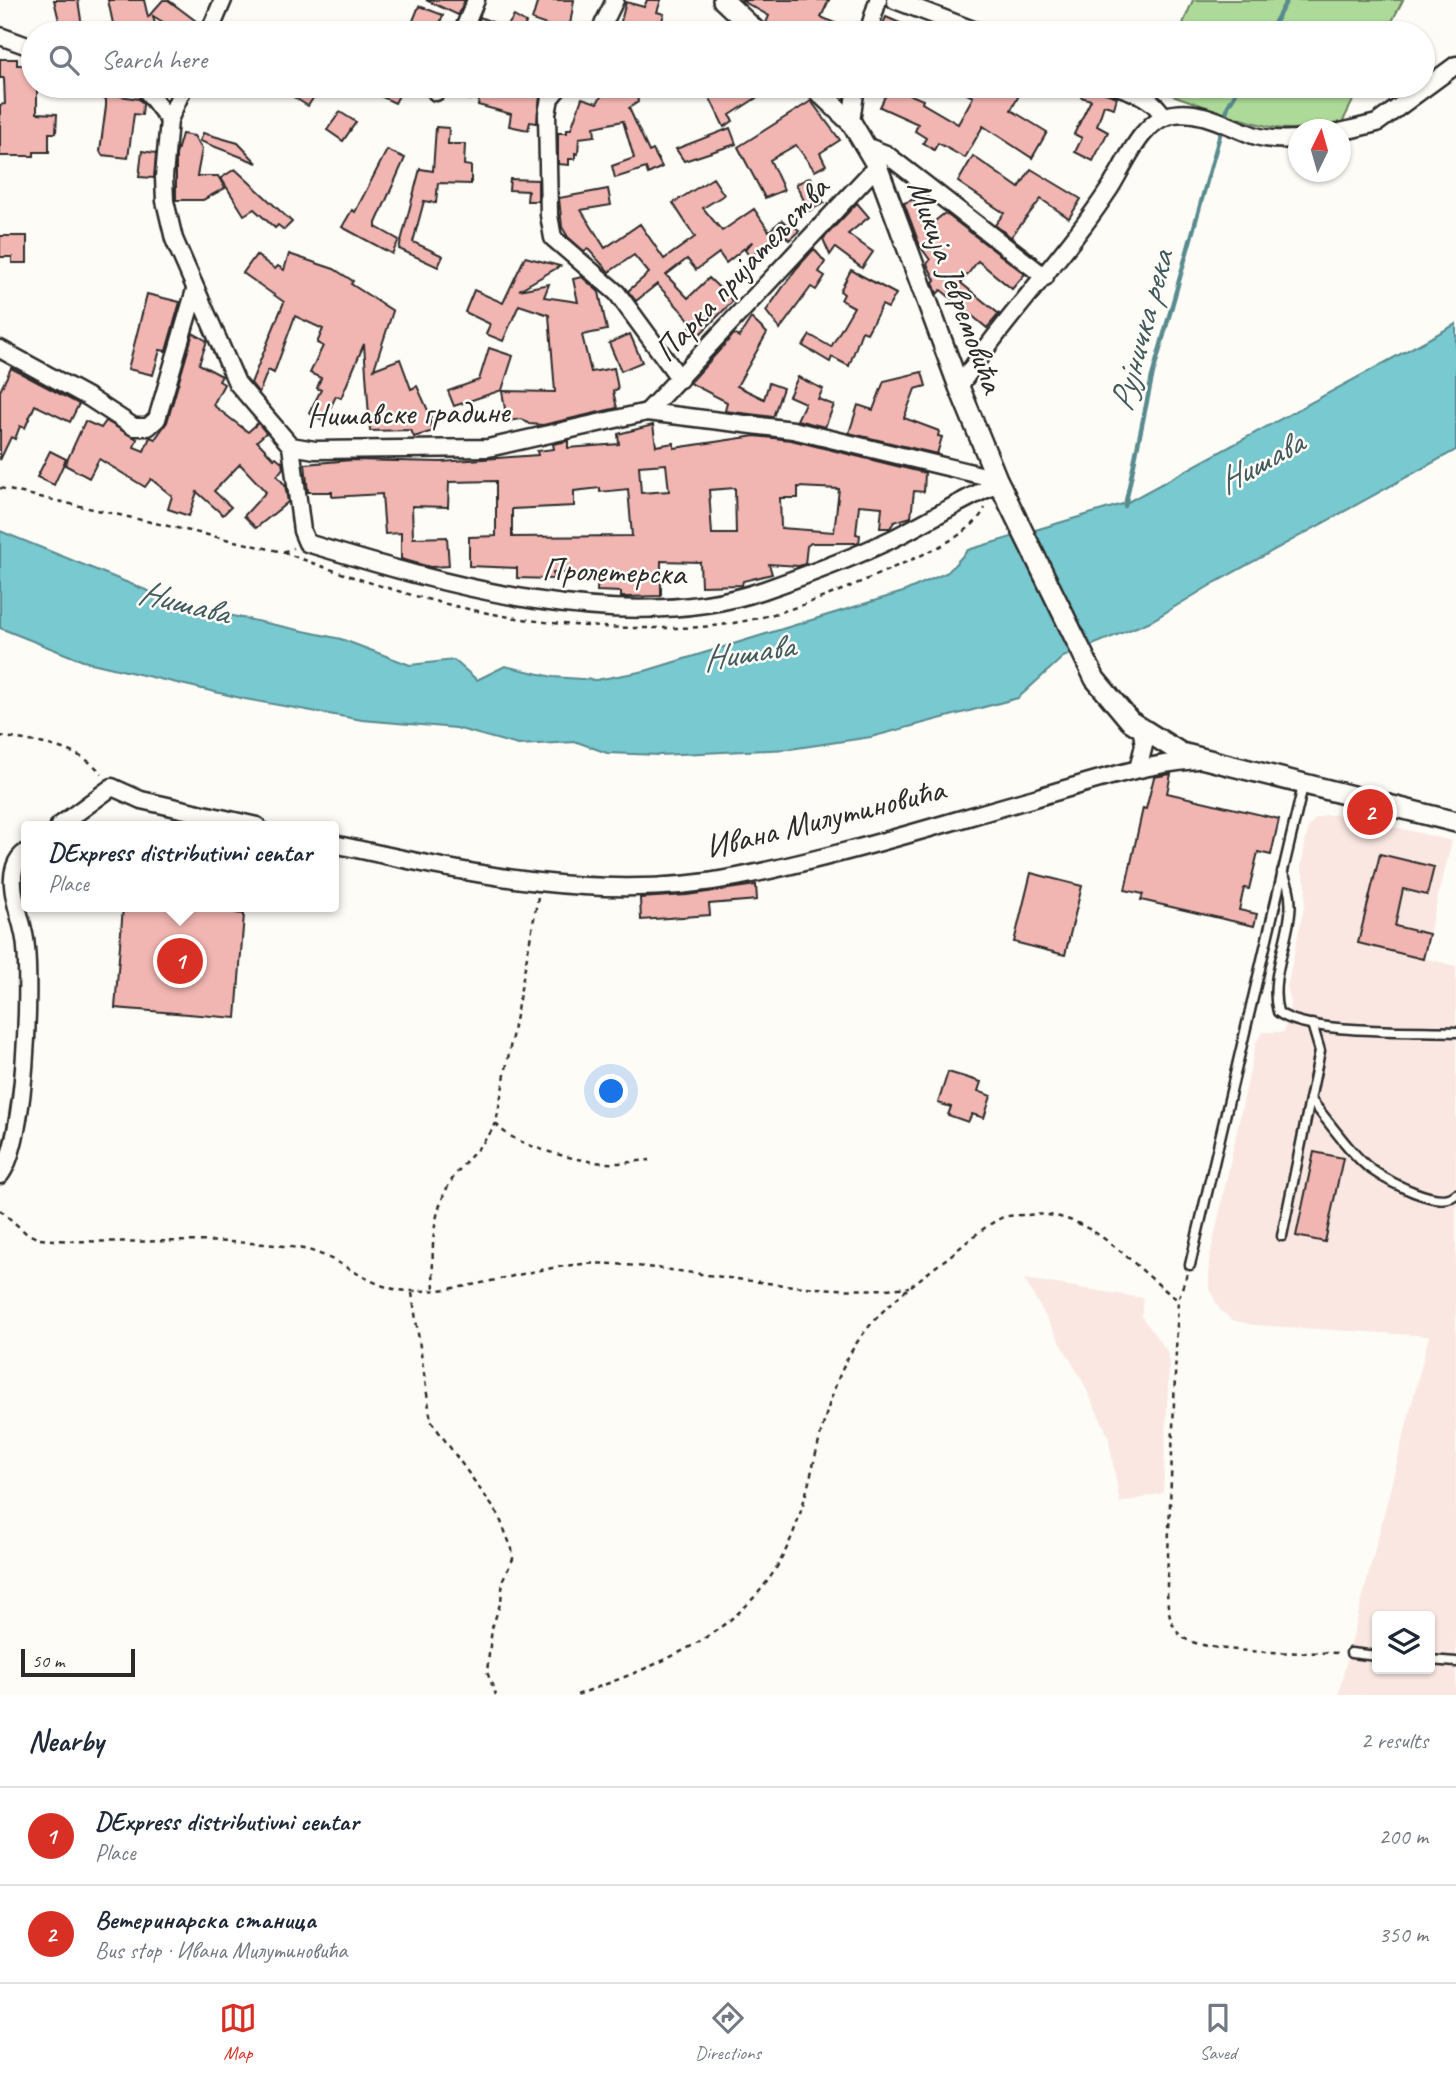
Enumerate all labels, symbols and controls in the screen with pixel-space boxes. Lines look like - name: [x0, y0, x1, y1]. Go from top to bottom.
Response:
- search box: [21, 21, 1435, 98]
- icon: search: [45, 41, 83, 79]
- text: Search here: [101, 43, 207, 76]
- north arrow: [1288, 119, 1351, 182]
- street label: Парка пријатељства: [644, 166, 839, 370]
- street label: Микија Јевремовића: [898, 174, 1015, 401]
- water label: Рујничка река: [1098, 243, 1185, 416]
- street label: Нишавске градине: [306, 390, 512, 436]
- water label: Нишава: [1209, 418, 1314, 504]
- street label: Пролетерска: [541, 548, 689, 595]
- water label: Нишава: [134, 569, 238, 636]
- water label: Нишава: [699, 622, 800, 681]
- street label: Ивана Милутиновића: [701, 767, 951, 868]
- pin: 2: [1347, 786, 1393, 838]
- popup: [21, 821, 339, 912]
- text: DExpress distributivni centar: [48, 836, 312, 869]
- text: Place: [48, 869, 89, 898]
- pin: 1: [157, 935, 203, 987]
- your location: [594, 1074, 628, 1108]
- map controls: [1372, 1611, 1435, 1674]
- button: layers: [1372, 1611, 1435, 1674]
- scale bar: [21, 1646, 135, 1678]
- text: 50 m: [32, 1649, 64, 1673]
- text: Nearby: [28, 1722, 104, 1760]
- text: 2 results: [1361, 1726, 1428, 1755]
- text: DExpress distributivni centar: [95, 1805, 359, 1838]
- text: 1: [46, 1822, 56, 1851]
- text: 200 m: [1379, 1822, 1428, 1851]
- text: Place: [95, 1838, 135, 1867]
- text: Ветеринарска станица: [95, 1903, 316, 1936]
- text: 2: [46, 1920, 56, 1949]
- text: 350 m: [1379, 1920, 1428, 1949]
- text: Bus stop · Ивана Милутиновића: [95, 1936, 347, 1965]
- tab: Map: [219, 1999, 257, 2065]
- tab: Directions: [695, 1999, 761, 2065]
- tab: Saved: [1199, 1999, 1237, 2065]

